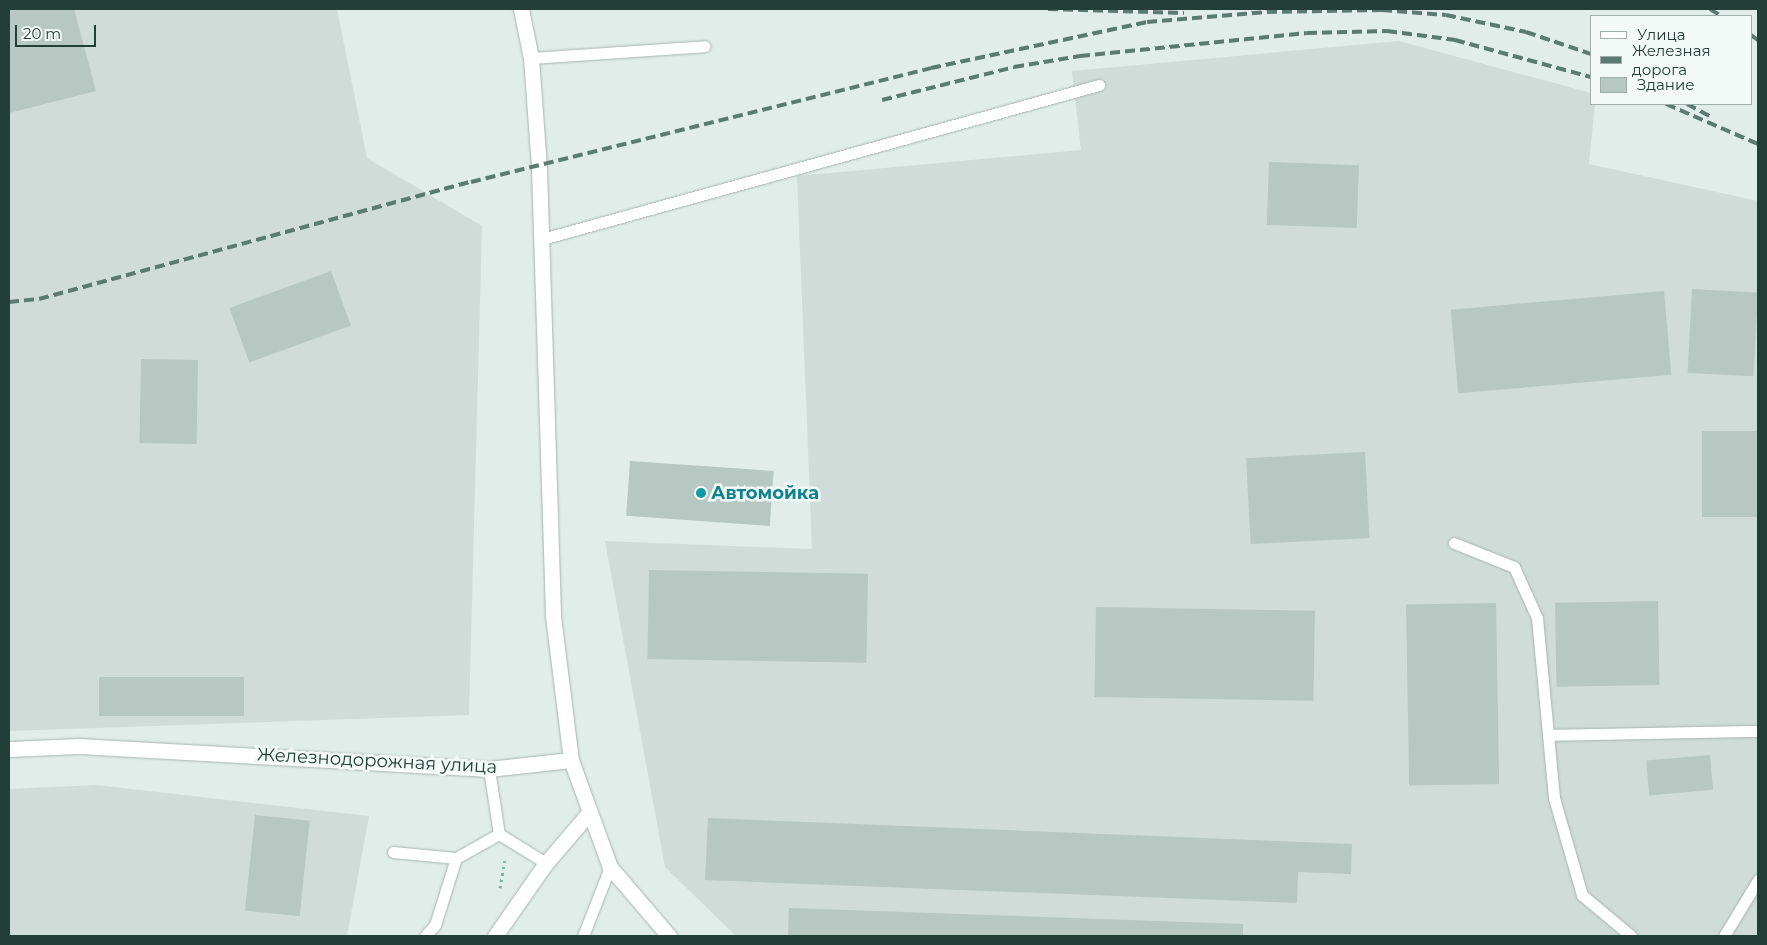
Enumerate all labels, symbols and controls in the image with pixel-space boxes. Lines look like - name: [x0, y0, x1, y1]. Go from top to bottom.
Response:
- scale bar: [18, 15, 99, 47]
- legend: [1590, 15, 1752, 105]
- text: 20 m: [23, 24, 61, 43]
- text: Улица: [1637, 25, 1685, 44]
- text: Железная дорога: [1632, 41, 1711, 79]
- text: Здание: [1637, 75, 1695, 94]
- place label: Автомойка: [711, 482, 819, 504]
- marker: Автомойка: [695, 487, 707, 499]
- street label: Железнодорожная улица: [256, 744, 498, 778]

